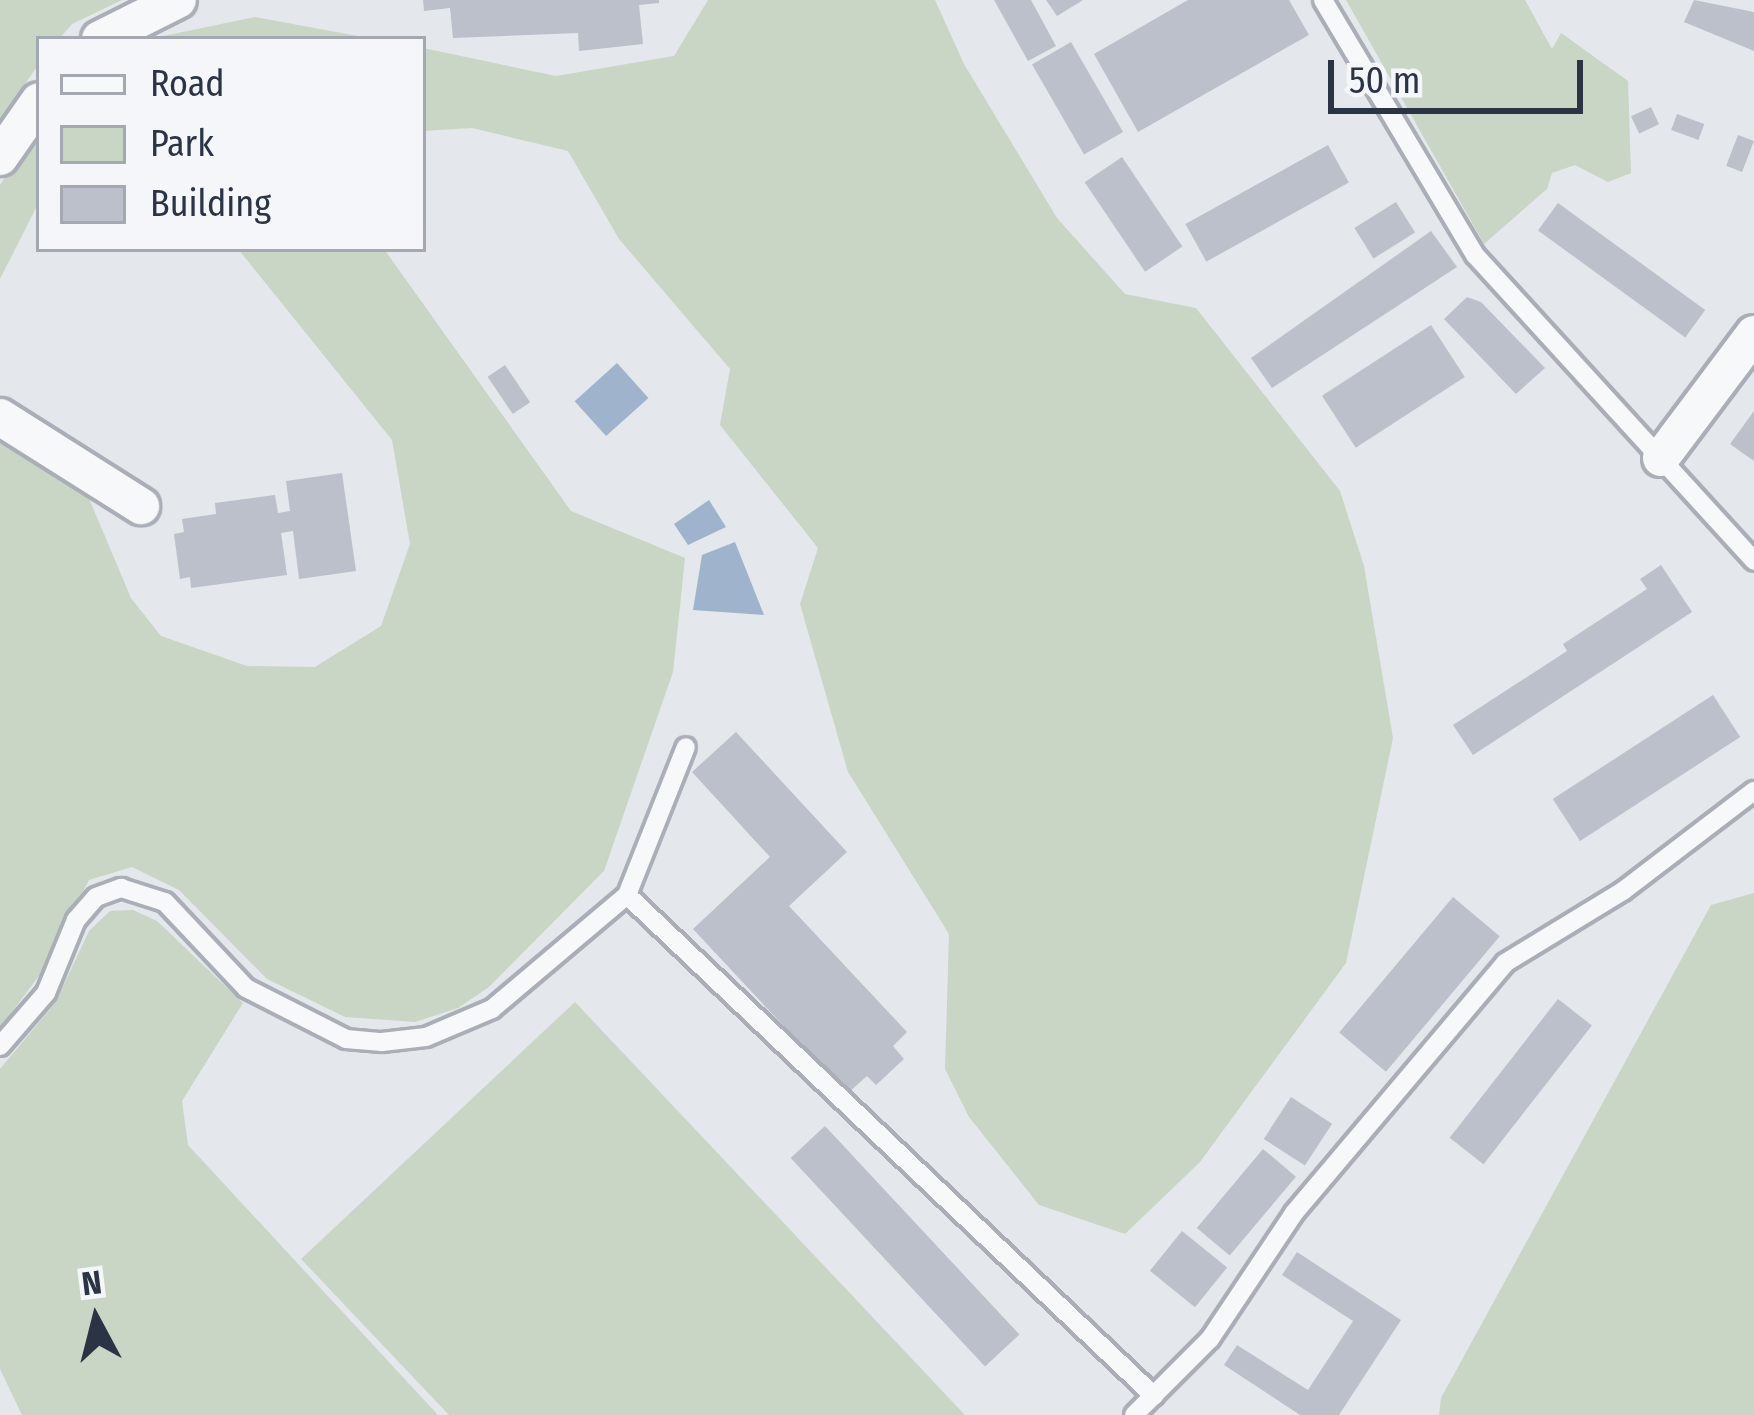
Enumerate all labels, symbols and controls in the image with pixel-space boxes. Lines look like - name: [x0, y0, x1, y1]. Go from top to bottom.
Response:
- legend: [36, 36, 426, 252]
- scale bar: [1334, 36, 1589, 110]
- text: 50 m: [1349, 59, 1420, 103]
- text: Road: [150, 62, 225, 106]
- text: Park: [150, 122, 214, 166]
- text: Building: [150, 182, 271, 226]
- north arrow: [36, 1259, 156, 1379]
- text: N: [79, 1262, 104, 1304]

